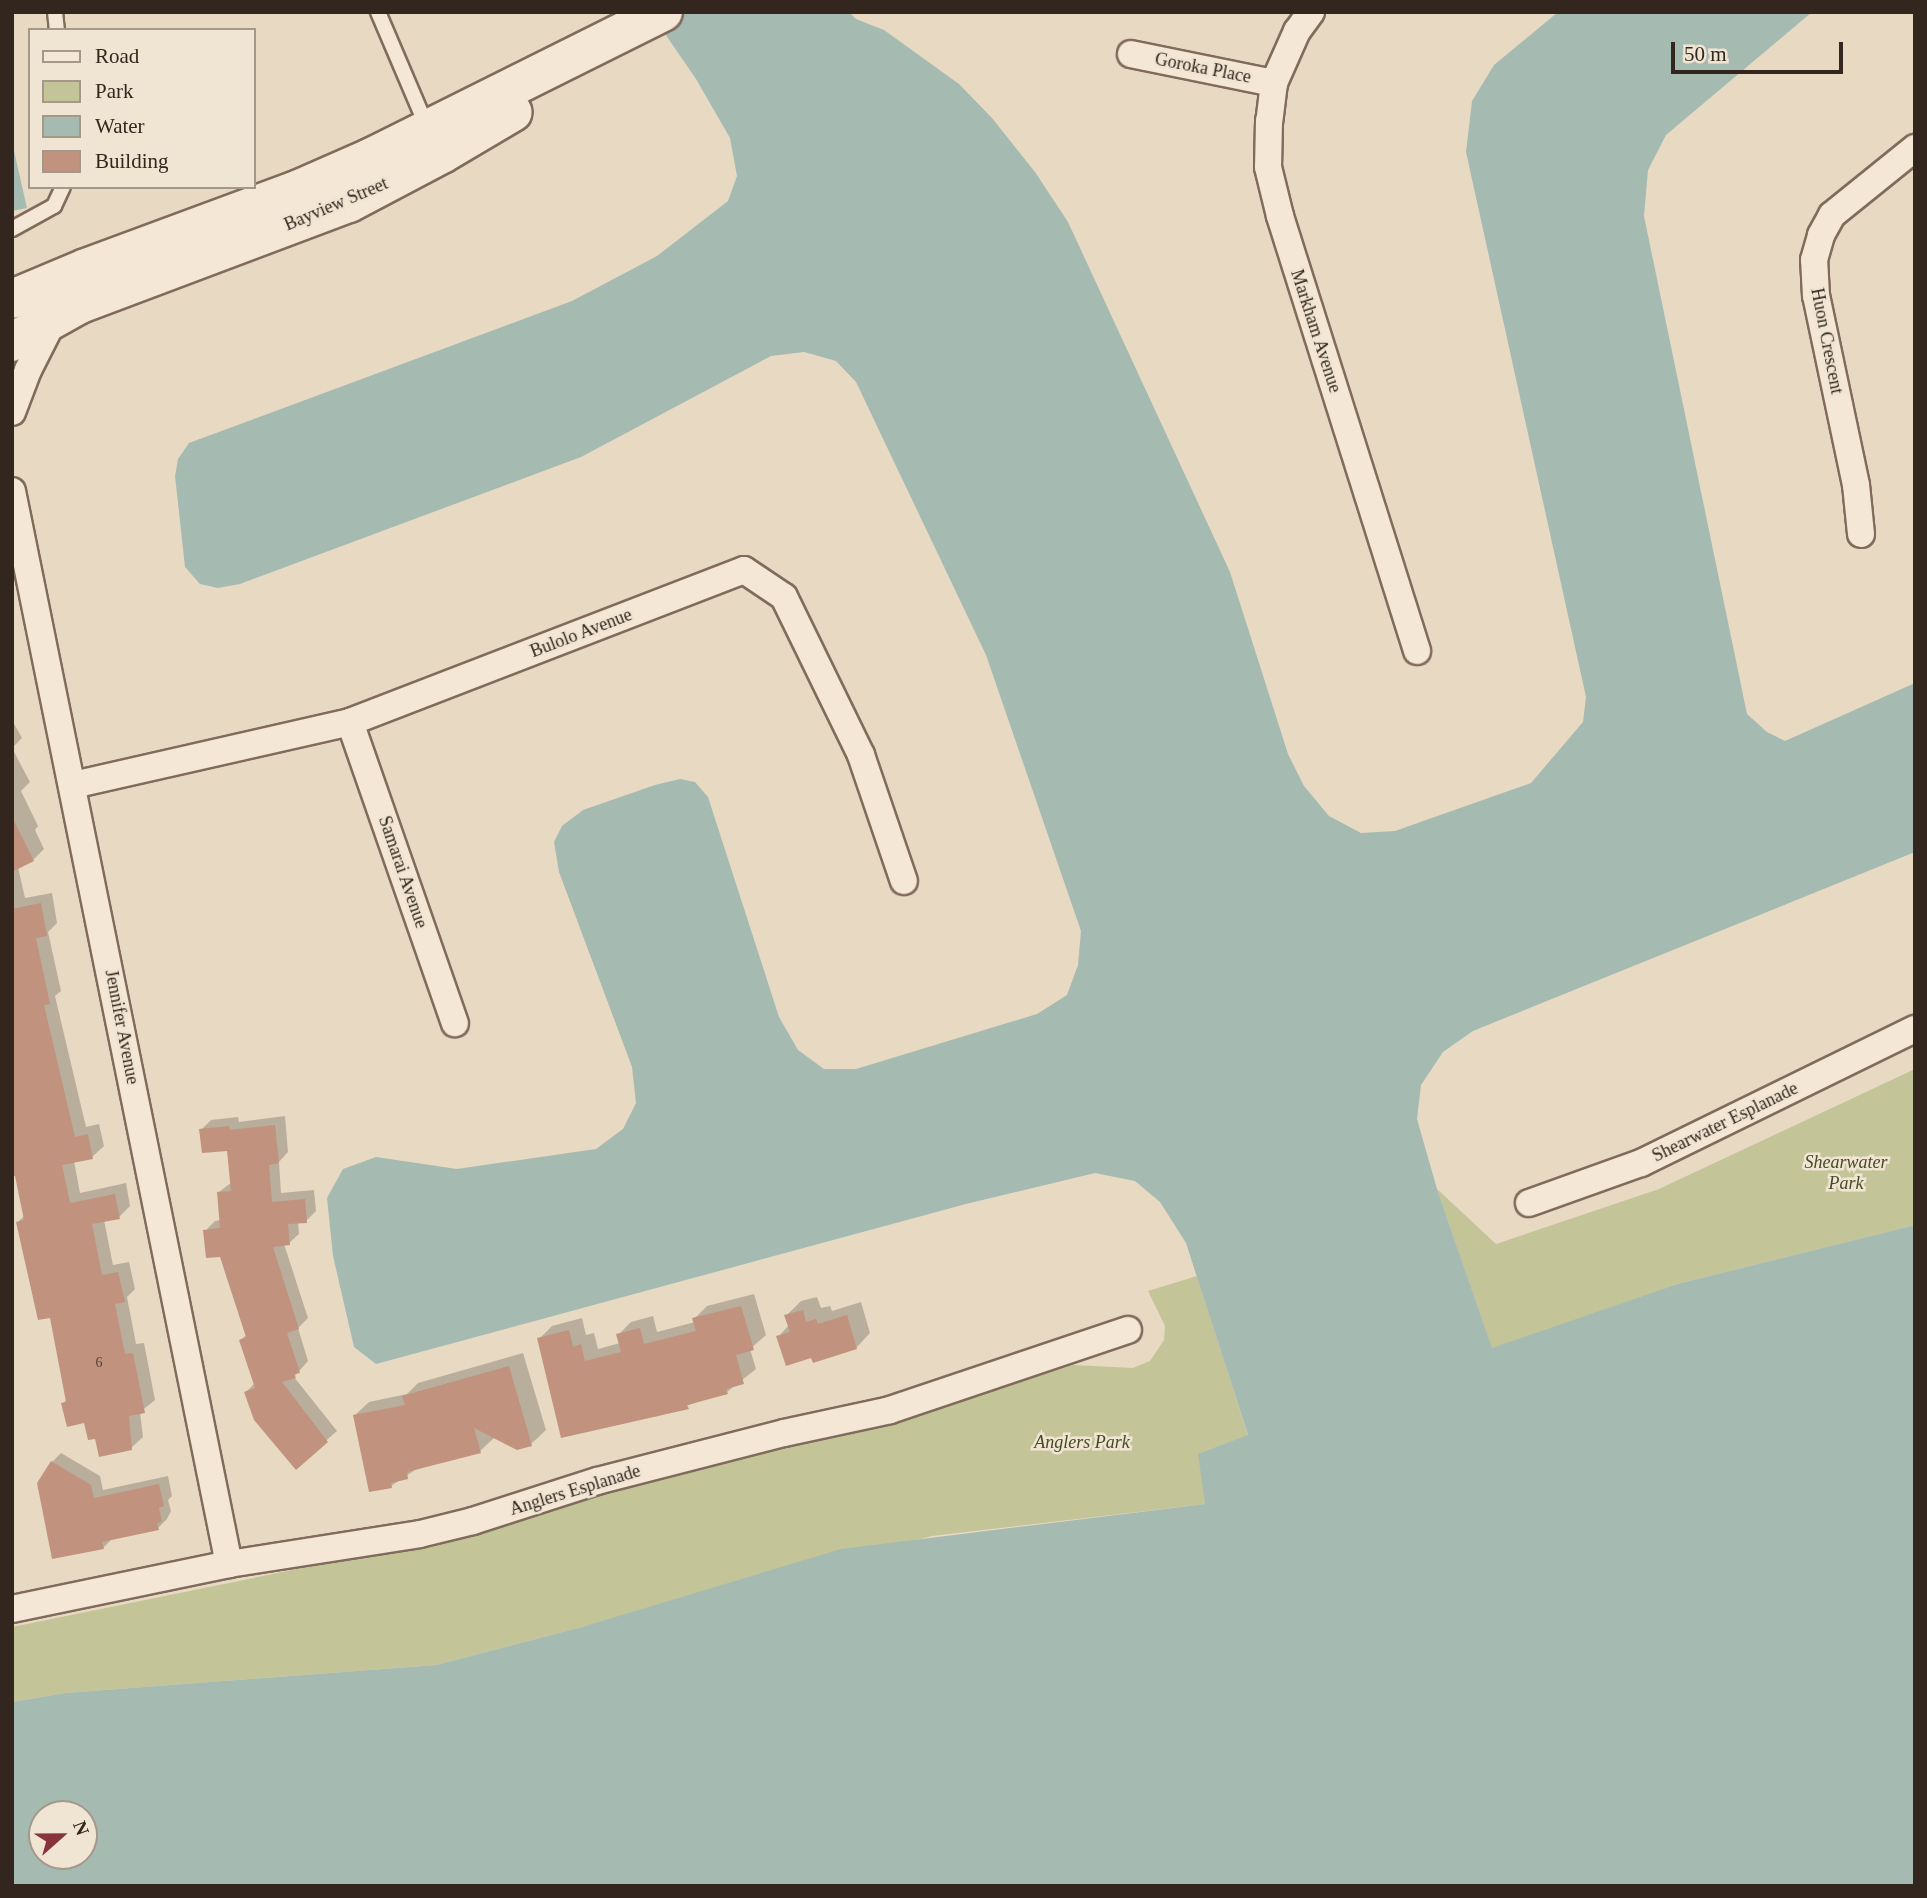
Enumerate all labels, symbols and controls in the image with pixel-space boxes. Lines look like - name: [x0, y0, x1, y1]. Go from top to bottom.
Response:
- legend: [28, 28, 256, 189]
- scale bar: [1675, 28, 1846, 72]
- text: 50 m: [1684, 42, 1727, 66]
- text: Road: [95, 44, 139, 68]
- street label: Goroka Place: [1153, 48, 1253, 88]
- text: Park: [95, 79, 134, 103]
- text: Water: [95, 114, 145, 138]
- text: Building: [95, 149, 169, 173]
- street label: Bayview Street: [281, 172, 391, 236]
- street label: Markham Avenue: [1286, 266, 1346, 396]
- street label: Huon Crescent: [1806, 286, 1848, 396]
- street label: Bulolo Avenue: [527, 604, 635, 662]
- street label: Samarai Avenue: [374, 813, 432, 931]
- street label: Jennifer Avenue: [100, 967, 144, 1087]
- street label: Shearwater Esplanade: [1649, 1077, 1801, 1167]
- park label: Shearwater Park: [1805, 1152, 1887, 1194]
- house number: 6: [96, 1355, 102, 1371]
- park label: Anglers Park: [1034, 1431, 1130, 1453]
- street label: Anglers Esplanade: [507, 1460, 643, 1520]
- north arrow: [28, 1800, 98, 1870]
- text: N: [69, 1818, 93, 1838]

